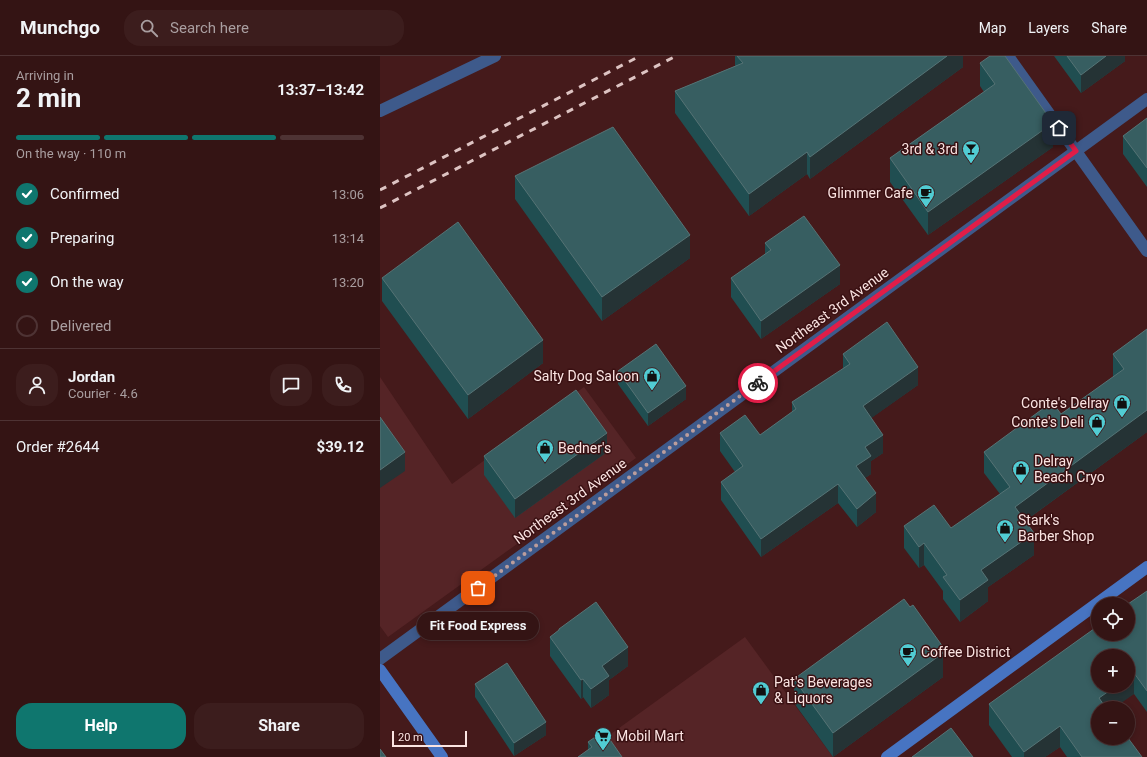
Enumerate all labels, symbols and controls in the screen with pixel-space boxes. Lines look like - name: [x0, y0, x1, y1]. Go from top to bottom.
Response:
- search box: [124, 10, 404, 46]
- text: Munchgo: [20, 16, 100, 39]
- icon: search: [138, 17, 160, 39]
- text: Search here: [170, 19, 249, 37]
- text: Map: [979, 20, 1006, 36]
- text: Layers: [1028, 20, 1069, 36]
- text: Share: [1091, 20, 1127, 36]
- text: Arriving in: [16, 68, 74, 83]
- text: 13:37–13:42: [277, 81, 364, 99]
- text: 2 min: [16, 83, 81, 113]
- pin: [1042, 111, 1076, 145]
- icon: home: [1048, 117, 1070, 139]
- bar icon: 3rd & 3rd: [961, 139, 981, 164]
- place label: 3rd & 3rd: [902, 141, 958, 157]
- text: On the way · 110 m: [16, 146, 126, 161]
- icon: check: [16, 183, 38, 205]
- cafe icon: Glimmer Cafe: [916, 183, 936, 208]
- text: Confirmed: [50, 185, 120, 203]
- place label: Glimmer Cafe: [828, 185, 913, 201]
- text: 13:06: [332, 187, 364, 202]
- icon: check: [16, 227, 38, 249]
- text: Preparing: [50, 229, 114, 247]
- text: 13:14: [332, 231, 364, 246]
- street label: Northeast 3rd Avenue: [773, 264, 891, 356]
- icon: check: [16, 271, 38, 293]
- text: On the way: [50, 273, 124, 291]
- text: 13:20: [332, 275, 364, 290]
- text: Delivered: [50, 317, 112, 335]
- courier: [738, 363, 778, 403]
- button: person: [16, 364, 58, 406]
- button: chat: [270, 364, 312, 406]
- button: phone: [322, 364, 364, 406]
- shop icon: Salty Dog Saloon: [642, 366, 662, 391]
- text: Jordan: [68, 368, 115, 386]
- place label: Salty Dog Saloon: [533, 368, 639, 384]
- icon: bike: [747, 372, 769, 394]
- text: Courier · 4.6: [68, 386, 138, 401]
- shop icon: Conte's Delray: [1112, 393, 1132, 418]
- place label: Conte's Delray: [1021, 395, 1109, 411]
- shop icon: Conte's Deli: [1087, 412, 1107, 437]
- place label: Conte's Deli: [1011, 414, 1084, 430]
- text: Order #2644: [16, 438, 99, 456]
- text: $39.12: [317, 438, 364, 456]
- shop icon: Bedner's: [535, 438, 555, 463]
- place label: Bedner's: [558, 440, 611, 456]
- place label: Delray Beach Cryo: [1034, 453, 1105, 485]
- street label: Northeast 3rd Avenue: [511, 455, 629, 547]
- shop icon: Delray Beach Cryo: [1011, 459, 1031, 484]
- place label: Stark's Barber Shop: [1018, 512, 1095, 544]
- shop icon: Stark's Barber Shop: [995, 518, 1015, 543]
- pin: [461, 571, 495, 605]
- icon: bag: [467, 577, 489, 599]
- map controls: [1091, 597, 1135, 745]
- button: locate: [1091, 597, 1135, 641]
- callout: Fit Food Express: [417, 612, 539, 640]
- text: Fit Food Express: [430, 618, 526, 633]
- cafe icon: Coffee District: [898, 642, 918, 667]
- place label: Coffee District: [921, 644, 1011, 660]
- button: +: [1091, 649, 1135, 693]
- place label: Pat's Beverages & Liquors: [774, 674, 872, 706]
- shop icon: Pat's Beverages & Liquors: [751, 680, 771, 705]
- button: −: [1091, 701, 1135, 745]
- button: Help: [16, 703, 186, 749]
- button: Share: [194, 703, 364, 749]
- supermarket icon: Mobil Mart: [593, 726, 613, 751]
- place label: Mobil Mart: [616, 728, 684, 744]
- scale bar: [392, 729, 467, 748]
- text: 20 m: [398, 731, 423, 744]

